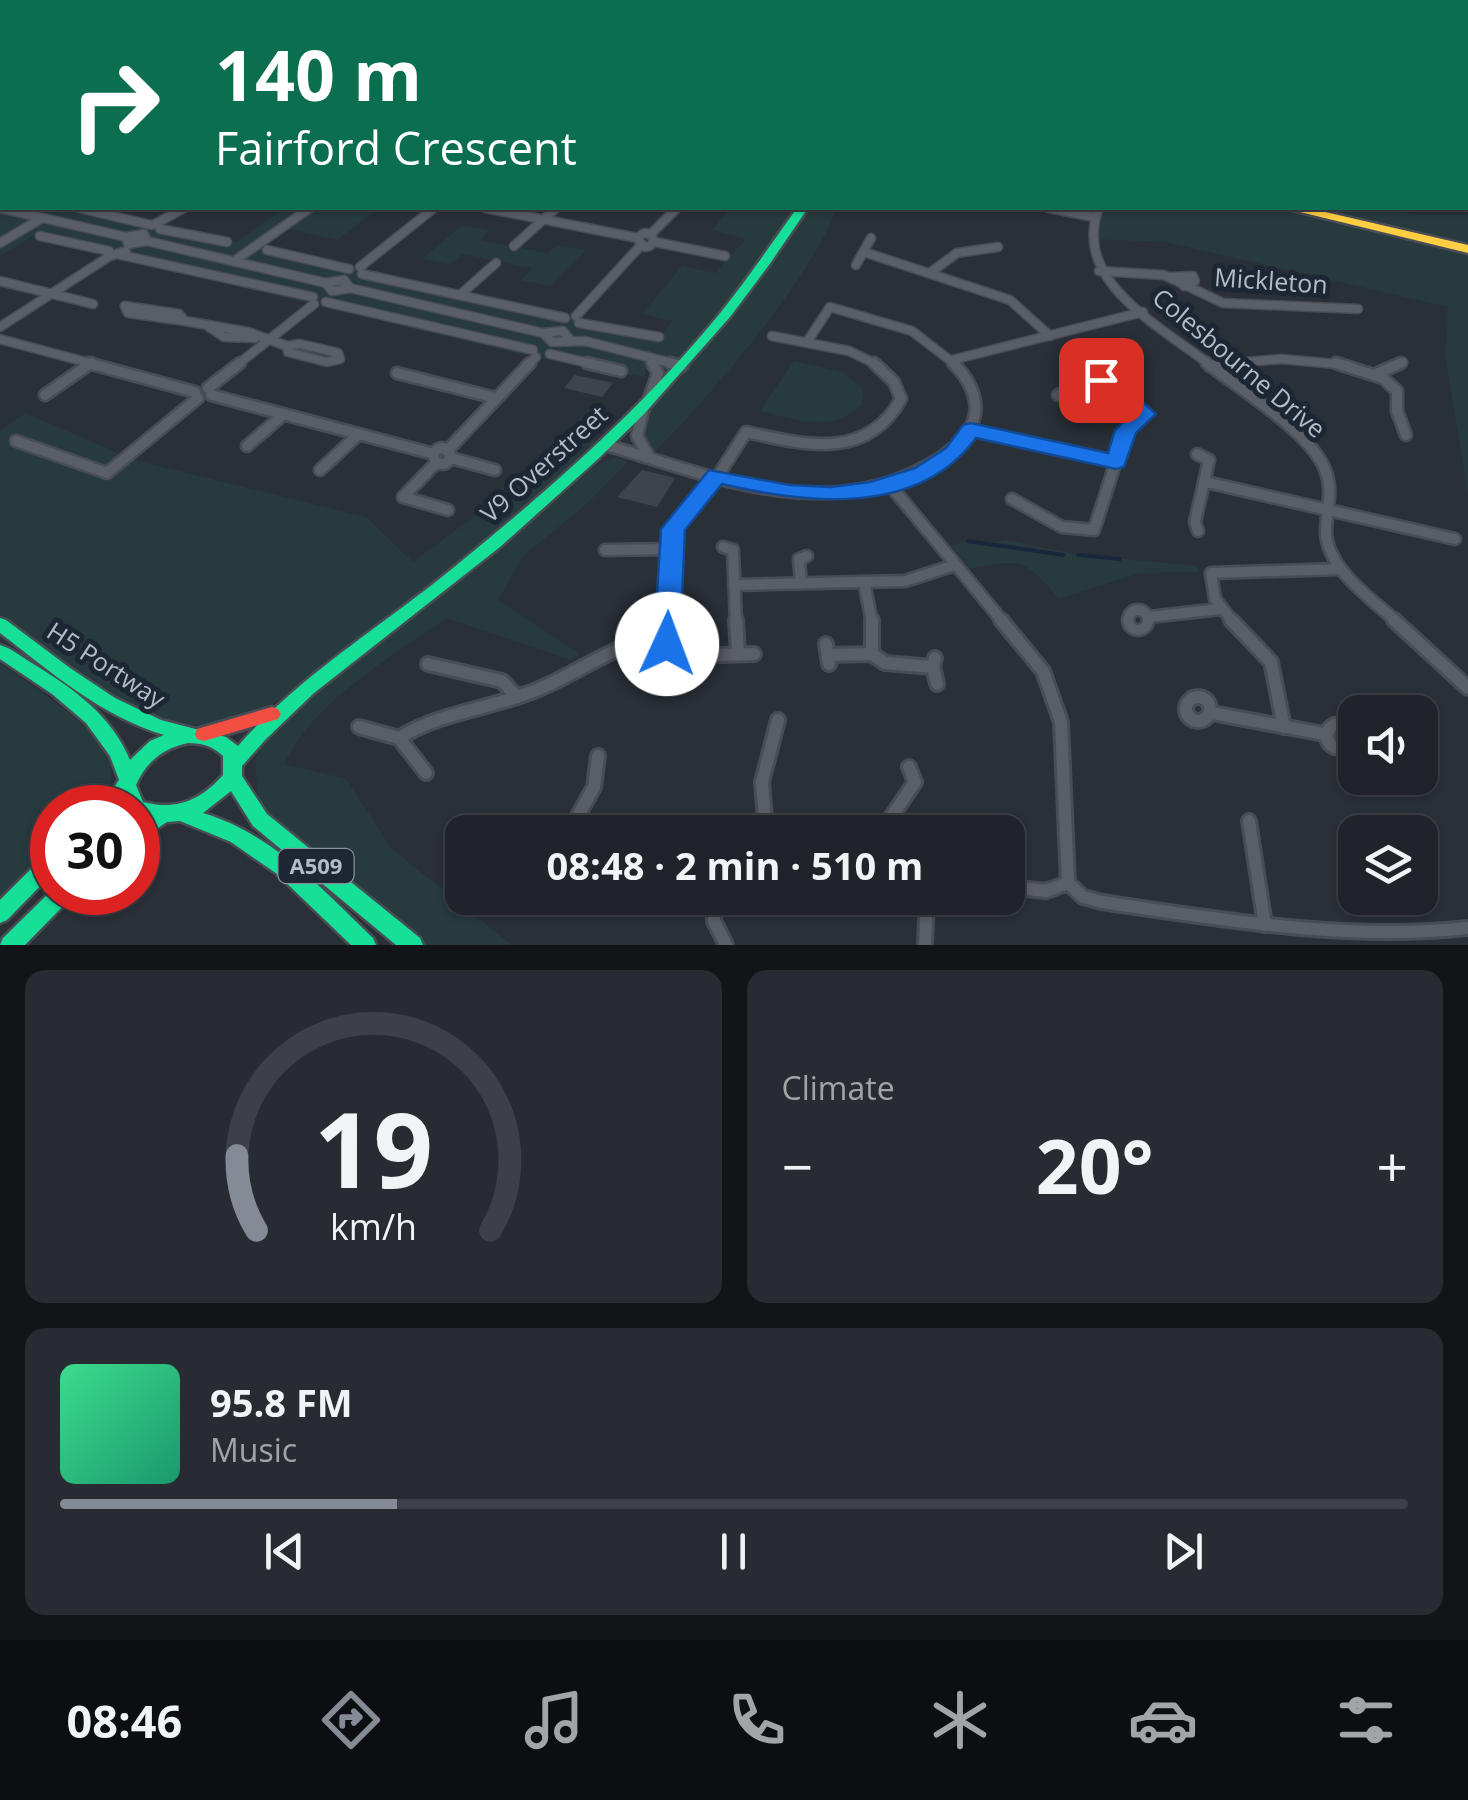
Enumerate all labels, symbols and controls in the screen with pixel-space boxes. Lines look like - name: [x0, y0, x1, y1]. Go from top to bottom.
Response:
- text: 140 m: [215, 26, 422, 122]
- icon: right: [50, 40, 180, 170]
- text: Fairford Crescent: [215, 117, 577, 178]
- street label: Mickleton: [1213, 259, 1329, 301]
- street label: Colesbourne Drive: [1146, 280, 1333, 445]
- pin: [1059, 338, 1144, 423]
- icon: arrive: [1074, 353, 1129, 408]
- street label: V9 Overstreet: [473, 397, 614, 529]
- position arrow: [615, 592, 719, 696]
- street label: H5 Portway: [41, 613, 172, 715]
- map controls: [1338, 695, 1438, 915]
- button: sound: [1338, 695, 1438, 795]
- speed limit sign: 30: [30, 785, 160, 915]
- button: layers: [1338, 815, 1438, 915]
- text: 08:48 · 2 min · 510 m: [547, 839, 923, 891]
- road number: A509: [278, 849, 354, 883]
- text: Climate: [782, 1066, 895, 1109]
- text: 19: [314, 1077, 433, 1218]
- text: 20°: [1036, 1114, 1154, 1216]
- text: −: [782, 1128, 813, 1203]
- text: +: [1377, 1128, 1408, 1203]
- text: km/h: [330, 1202, 417, 1250]
- text: 95.8 FM: [210, 1376, 353, 1428]
- text: Music: [210, 1428, 297, 1471]
- icon: previous: [257, 1524, 312, 1579]
- icon: pause: [706, 1524, 761, 1579]
- icon: next: [1156, 1524, 1211, 1579]
- icon: directions: [316, 1685, 386, 1755]
- icon: music: [519, 1685, 589, 1755]
- icon: phone: [722, 1685, 792, 1755]
- icon: climate: [925, 1685, 995, 1755]
- icon: car: [1128, 1685, 1198, 1755]
- icon: filters: [1331, 1685, 1401, 1755]
- text: 08:46: [67, 1690, 182, 1751]

